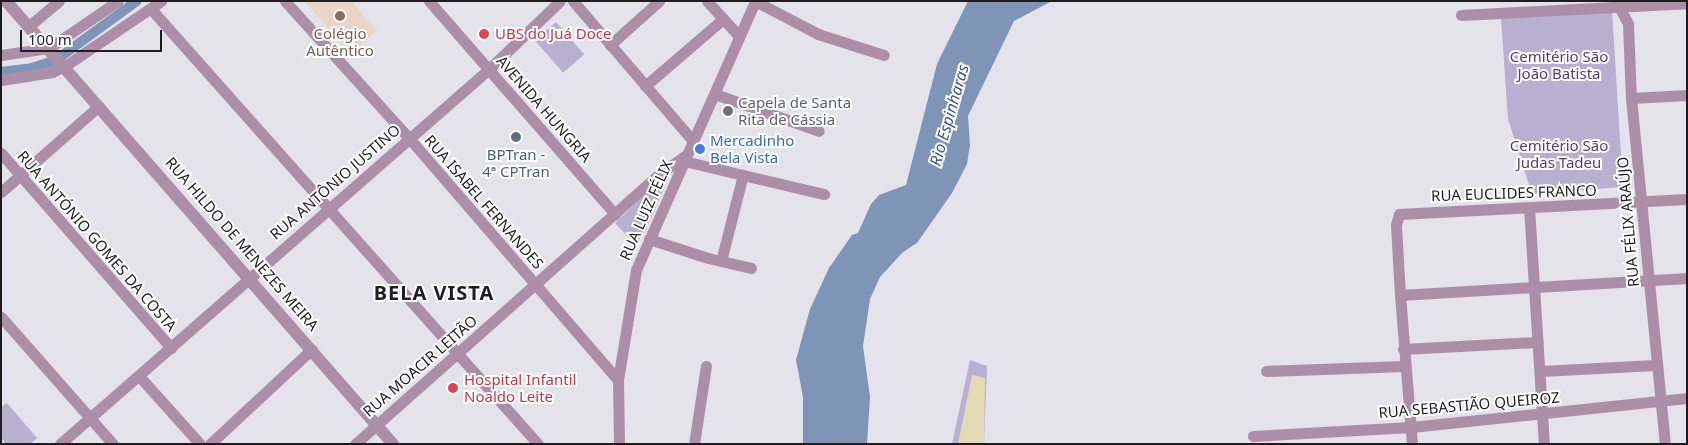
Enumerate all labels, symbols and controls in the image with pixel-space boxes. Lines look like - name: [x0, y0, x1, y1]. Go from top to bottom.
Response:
- marker: Colégio Autêntico: [334, 10, 346, 22]
- scale bar: [22, 20, 165, 52]
- place label: Colégio Autêntico: [306, 24, 374, 59]
- place label: UBS do Juá Doce: [495, 25, 611, 43]
- marker: UBS do Juá Doce: [477, 27, 491, 41]
- text: 100 m: [28, 29, 72, 49]
- park label: Cemitério São João Batista: [1510, 47, 1608, 82]
- street label: AVENIDA HUNGRIA: [493, 52, 595, 166]
- water label: Rio Espinharas: [925, 62, 973, 168]
- place label: Capela de Santa Rita de Cássia: [738, 93, 851, 128]
- marker: Capela de Santa Rita de Cássia: [722, 105, 734, 117]
- street label: RUA ANTÔNIO JUSTINO: [266, 121, 404, 243]
- street label: RUA ISABEL FERNANDES: [421, 131, 547, 273]
- marker: BPTran - 4ª CPTran: [510, 131, 522, 143]
- place label: Mercadinho Bela Vista: [710, 131, 794, 166]
- park label: Cemitério São Judas Tadeu: [1510, 136, 1608, 171]
- marker: Mercadinho Bela Vista: [694, 143, 706, 155]
- place label: BPTran - 4ª CPTran: [482, 145, 550, 180]
- street label: RUA ANTÓNIO GOMES DA COSTA: [14, 147, 180, 335]
- street label: RUA HILDO DE MENEZES MEIRA: [162, 154, 322, 334]
- street label: RUA FÉLIX ARAÚJO: [1613, 156, 1643, 288]
- street label: RUA LUIZ FÉLIX: [616, 157, 676, 263]
- street label: RUA EUCLIDES FRANCO: [1431, 181, 1597, 205]
- district label: BELA VISTA: [373, 280, 495, 304]
- street label: RUA MOACIR LEITÃO: [359, 312, 481, 420]
- place label: Hospital Infantil Noaldo Leite: [464, 370, 576, 405]
- marker: Hospital Infantil Noaldo Leite: [446, 381, 460, 395]
- street label: RUA SEBASTIÃO QUEIROZ: [1378, 388, 1560, 422]

